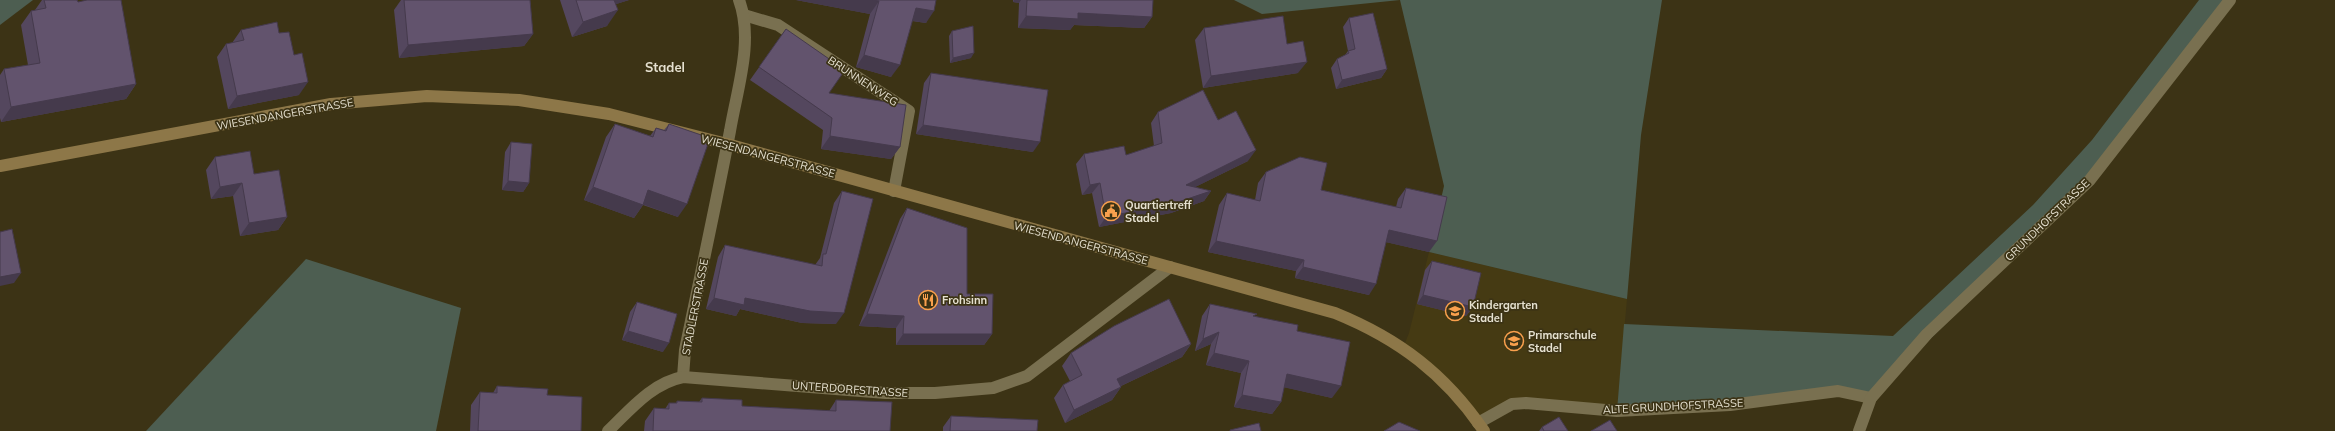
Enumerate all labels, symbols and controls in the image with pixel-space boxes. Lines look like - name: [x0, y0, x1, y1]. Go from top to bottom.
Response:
- street label: BRUNNENWEG: [825, 53, 901, 109]
- district label: Stadel: [645, 59, 685, 75]
- street label: WIESENDANGERSTRASSE: [216, 95, 354, 133]
- street label: WIESENDANGERSTRASSE: [699, 131, 837, 181]
- street label: GRUNDHOFSTRASSE: [2002, 176, 2092, 264]
- place label: Quartiertreff Stadel: [1125, 198, 1193, 225]
- public building icon: Quartiertreff Stadel: [1100, 200, 1122, 222]
- street label: WIESENDANGERSTRASSE: [1012, 218, 1150, 268]
- street label: STADLERSTRASSE: [679, 258, 711, 356]
- restaurant icon: Frohsinn: [917, 289, 939, 311]
- place label: Frohsinn: [942, 293, 987, 307]
- place label: Kindergarten Stadel: [1469, 298, 1538, 325]
- school or university icon: Kindergarten Stadel: [1444, 300, 1466, 322]
- place label: Primarschule Stadel: [1528, 328, 1597, 355]
- school or university icon: Primarschule Stadel: [1503, 330, 1525, 352]
- street label: UNTERDORFSTRASSE: [792, 378, 908, 400]
- street label: ALTE GRUNDHOFSTRASSE: [1602, 395, 1744, 417]

